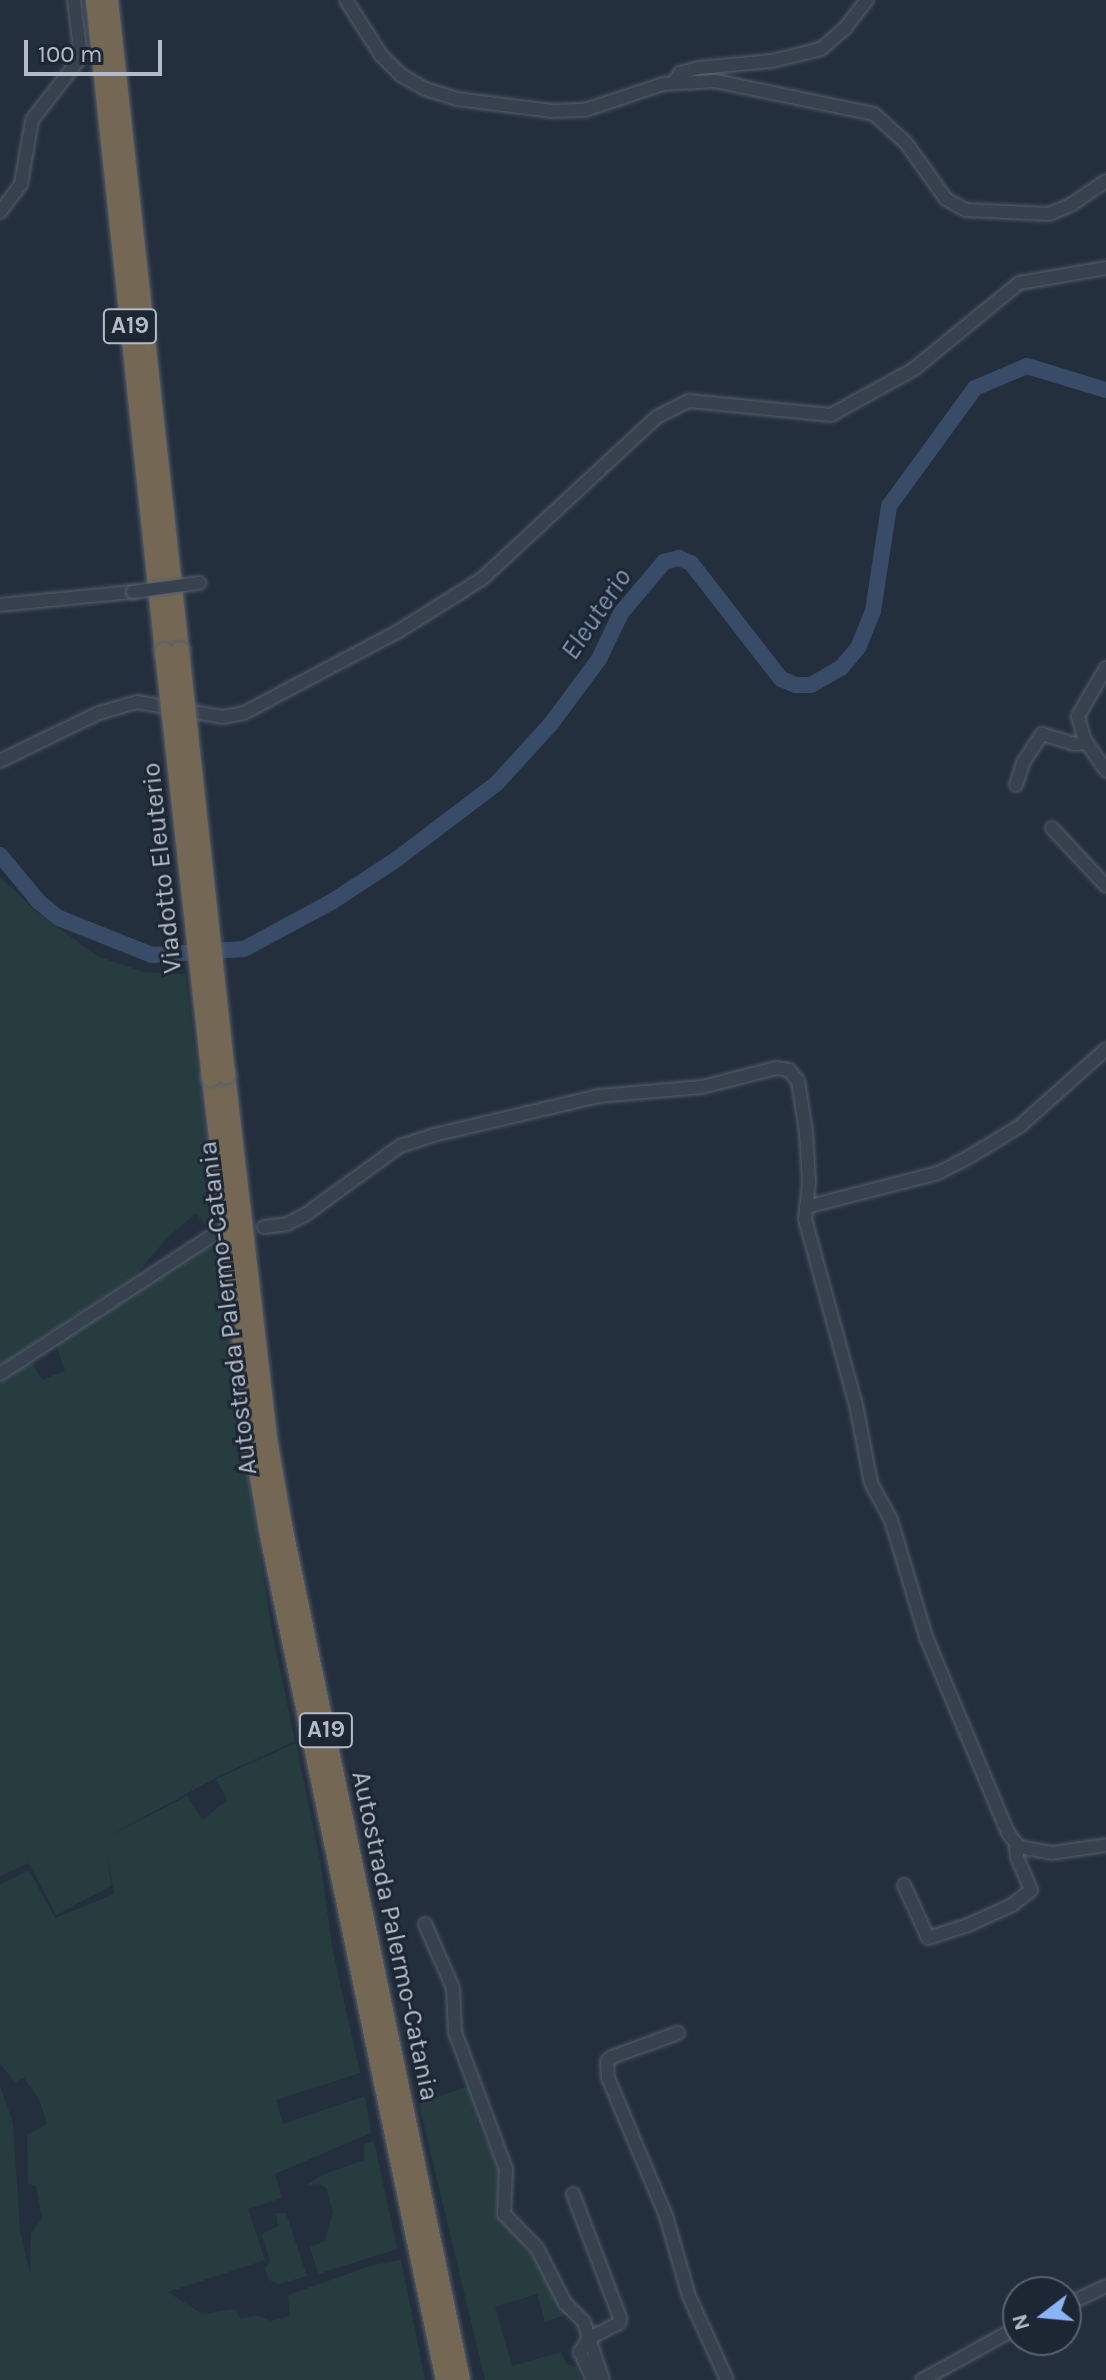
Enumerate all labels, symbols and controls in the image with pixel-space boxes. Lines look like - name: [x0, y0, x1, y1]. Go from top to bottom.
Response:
- scale bar: [28, 24, 166, 74]
- text: 100 m: [38, 40, 103, 68]
- road number: A19: [102, 306, 158, 346]
- water label: Eleuterio: [553, 562, 639, 666]
- street label: Viadotto Eleuterio: [135, 761, 189, 975]
- street label: Autostrada Palermo-Catania: [192, 1139, 264, 1477]
- road number: A19: [298, 1710, 354, 1750]
- street label: Autostrada Palermo-Catania: [345, 1768, 445, 2104]
- north arrow: [1002, 2276, 1082, 2356]
- text: N: [1006, 2311, 1036, 2333]

